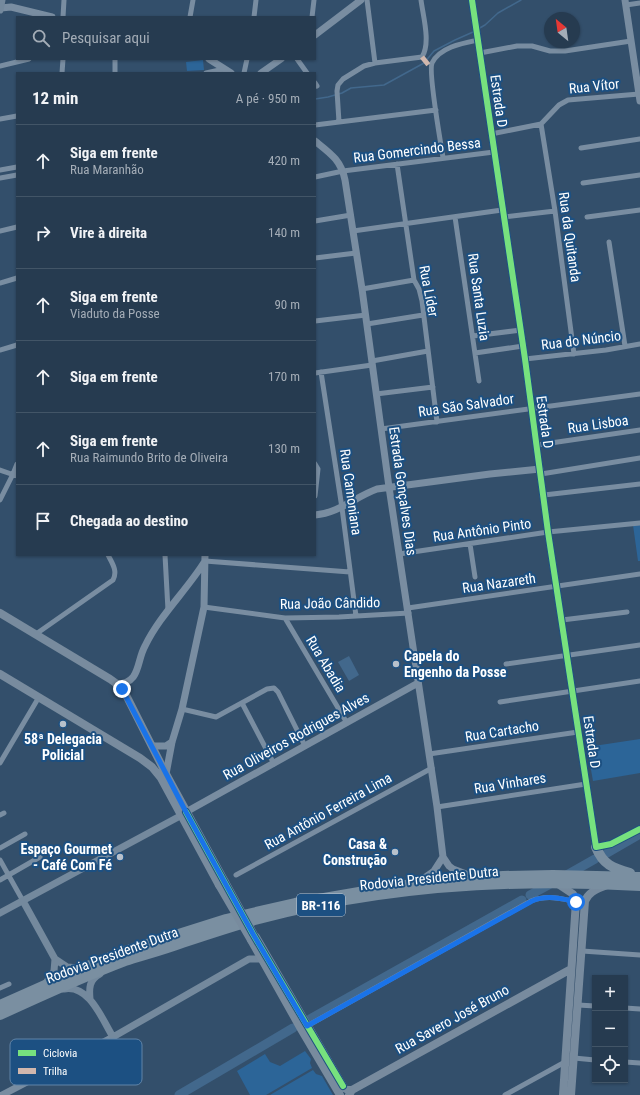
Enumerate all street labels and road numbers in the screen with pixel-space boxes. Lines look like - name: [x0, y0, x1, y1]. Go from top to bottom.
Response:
- street label: Estrada D: [487, 74, 511, 128]
- street label: Rua Vítor: [568, 75, 620, 97]
- street label: Rua Gomercindo Bessa: [353, 134, 481, 166]
- street label: Rua da Quitanda: [556, 191, 584, 283]
- street label: Rua Santa Luzia: [465, 252, 493, 342]
- street label: Rua Líder: [416, 264, 442, 318]
- street label: Rua do Núncio: [540, 327, 622, 353]
- street label: Rua São Salvador: [417, 390, 515, 420]
- street label: Estrada D: [533, 395, 557, 449]
- street label: Rua Lisboa: [567, 412, 629, 436]
- street label: Estrada Gonçalves Dias: [386, 426, 420, 556]
- street label: Rua Camoniana: [337, 448, 365, 536]
- street label: Rua Antônio Pinto: [432, 515, 532, 545]
- street label: Rua Nazareth: [461, 570, 537, 596]
- street label: Rua João Cândido: [280, 594, 380, 612]
- street label: Rua Abadia: [303, 633, 349, 695]
- street label: Rua Oliveiros Rodrigues Alves: [220, 689, 372, 783]
- street label: Estrada D: [580, 715, 604, 769]
- street label: Rua Cartacho: [464, 717, 540, 745]
- street label: Rua Antônio Ferreira Lima: [262, 769, 394, 853]
- street label: Rua Vinhares: [473, 769, 547, 797]
- street label: Rodovia Presidente Dutra: [359, 863, 499, 893]
- road number: BR-116: [297, 894, 345, 916]
- street label: Rodovia Presidente Dutra: [44, 924, 180, 986]
- street label: Rua Savero José Bruno: [392, 981, 512, 1057]

